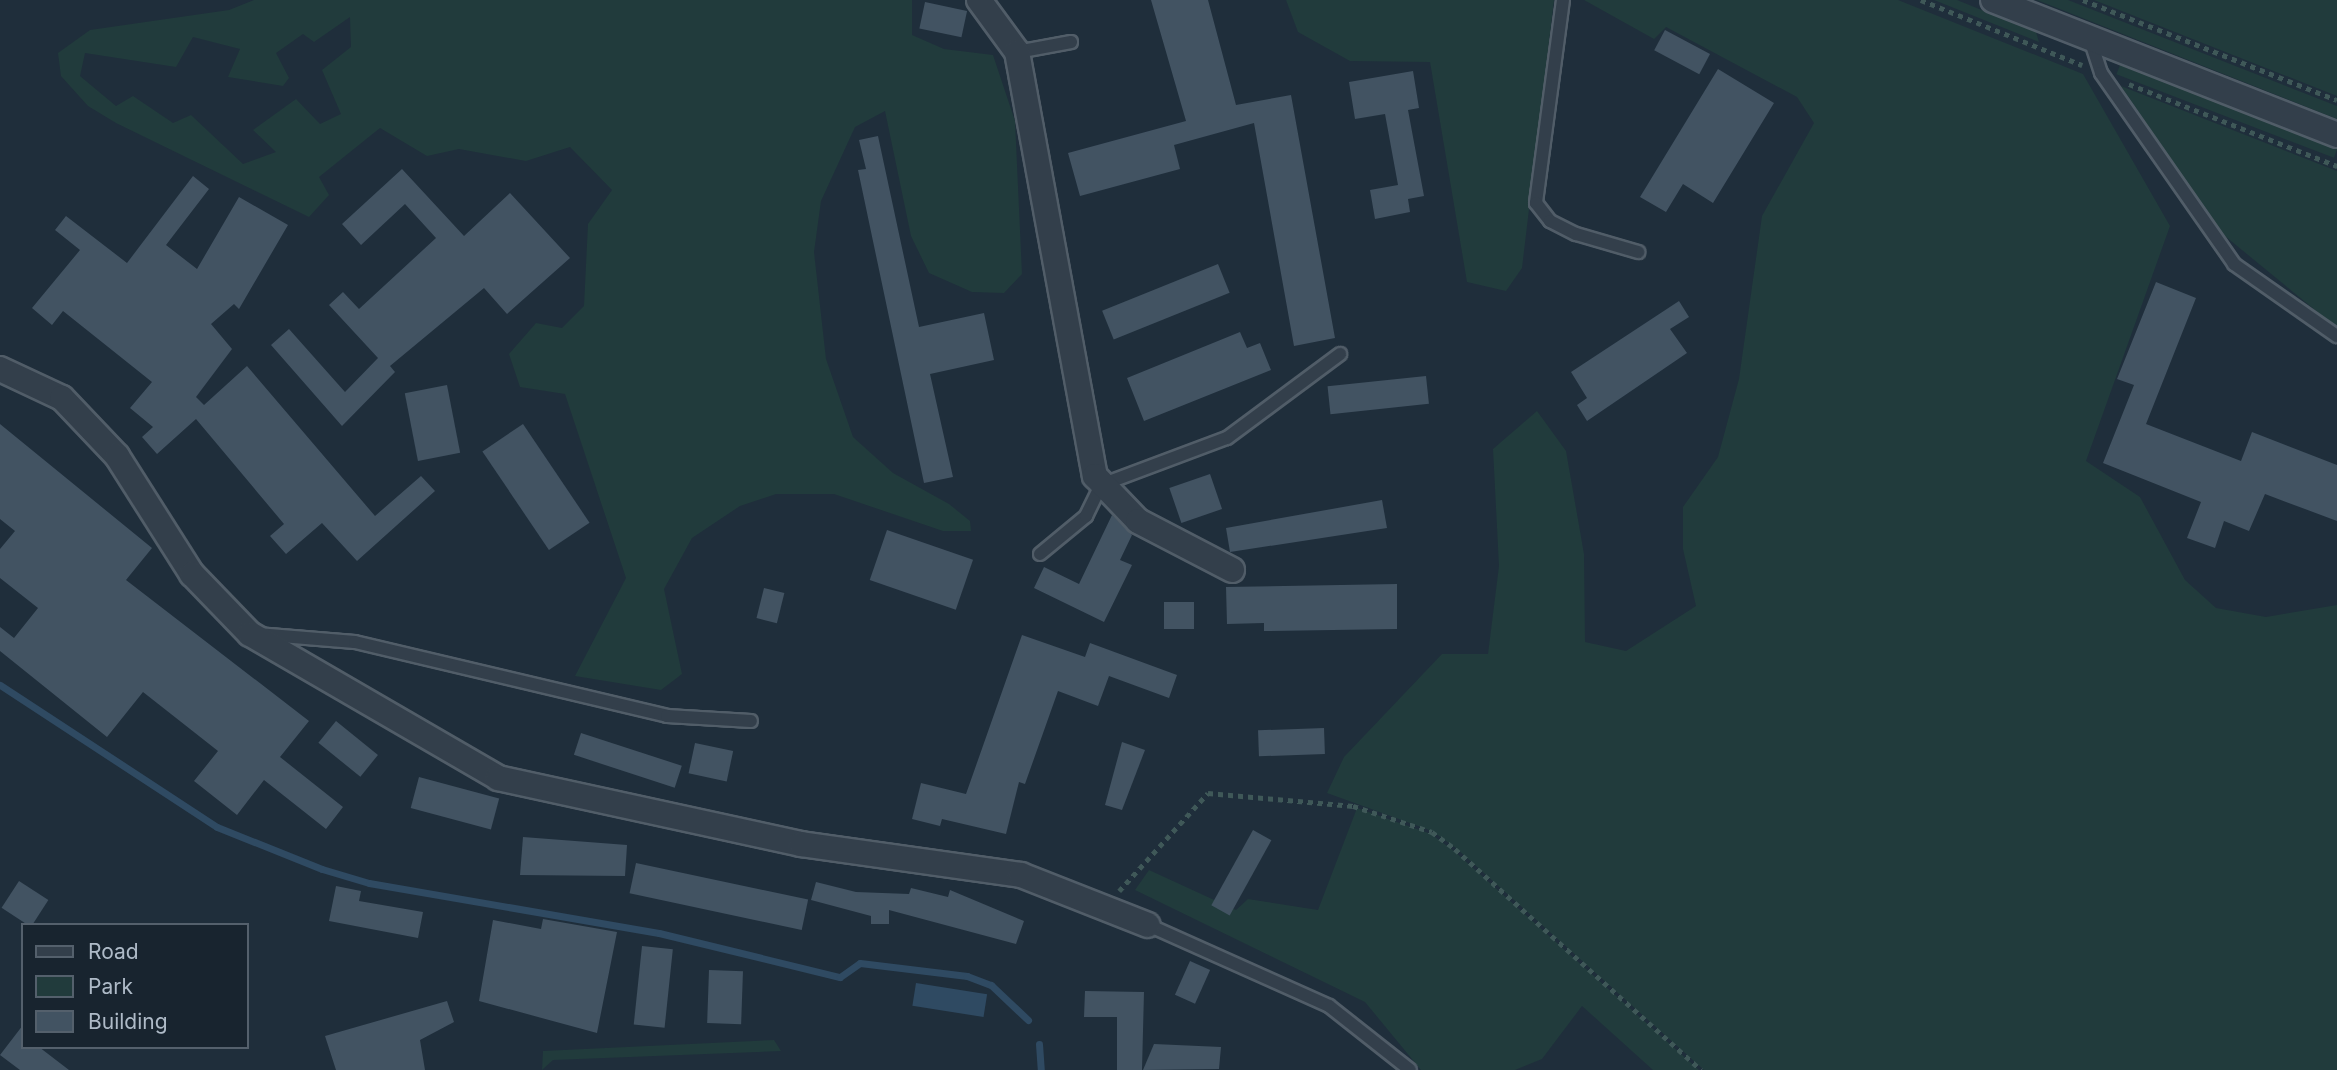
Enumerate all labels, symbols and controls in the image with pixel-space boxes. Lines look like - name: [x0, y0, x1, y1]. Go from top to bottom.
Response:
- legend: [21, 923, 248, 1049]
- text: Road: [88, 939, 139, 964]
- text: Park: [88, 974, 133, 999]
- text: Building: [88, 1009, 168, 1034]

